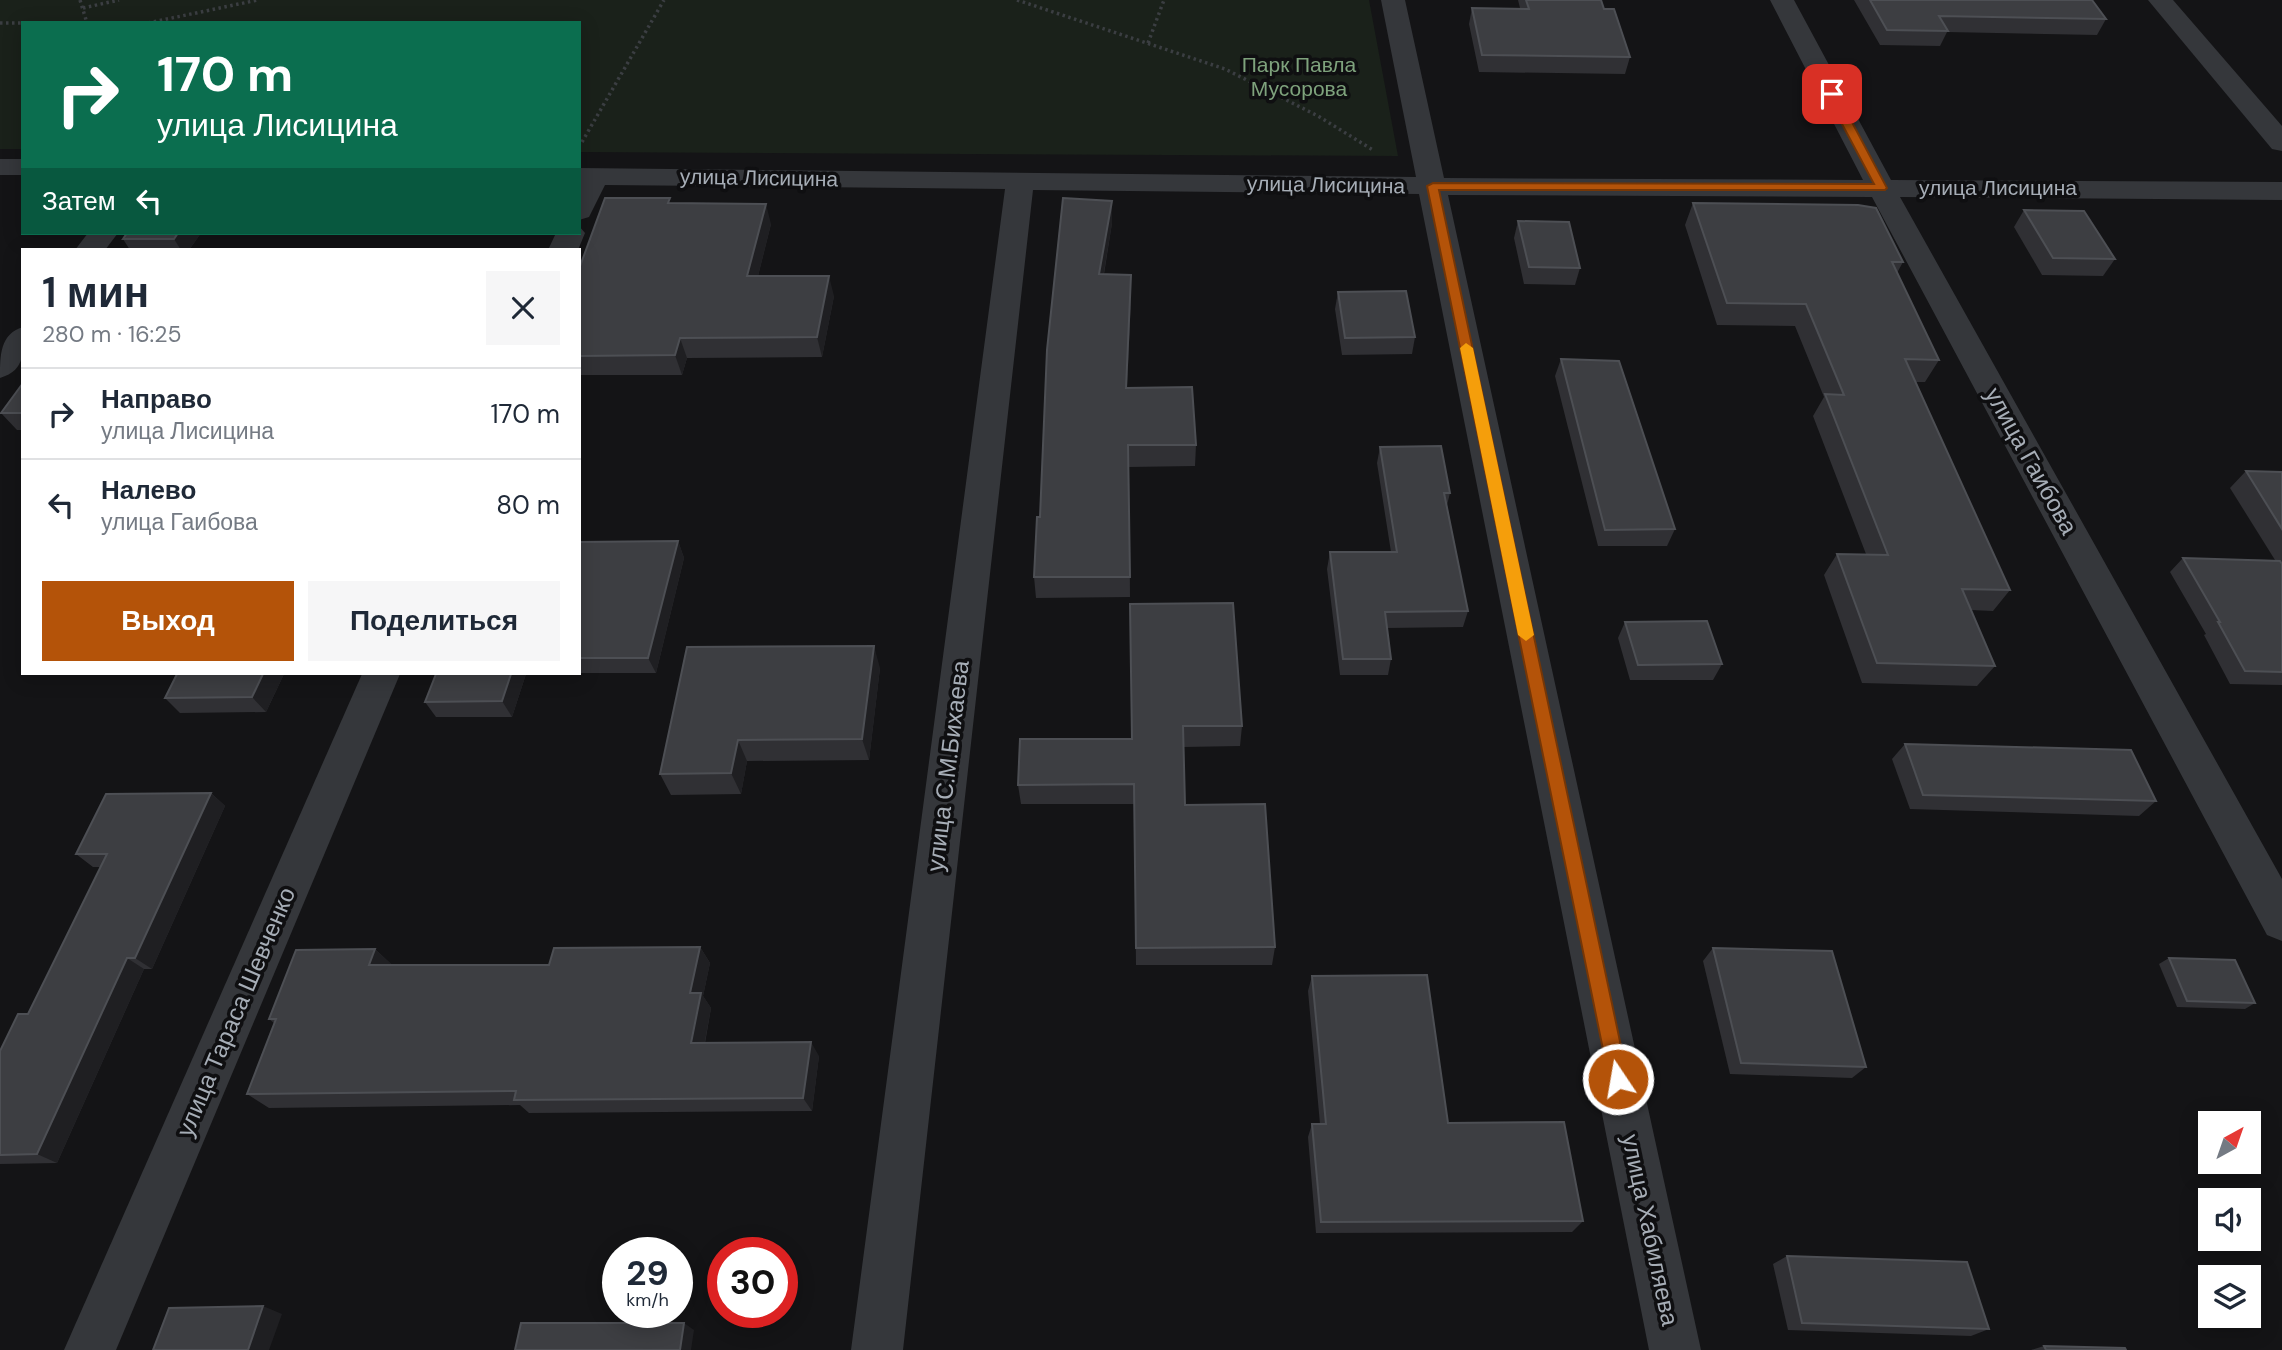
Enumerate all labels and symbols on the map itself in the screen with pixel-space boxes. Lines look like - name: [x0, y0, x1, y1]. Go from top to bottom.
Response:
- park label: Парк Павла Мусорова: [1242, 51, 1357, 103]
- pin: [1802, 64, 1862, 124]
- street label: улица Лисицина: [680, 163, 839, 193]
- street label: улица Лисицина: [1247, 170, 1406, 200]
- street label: улица Лисицина: [1919, 174, 2077, 202]
- street label: улица Гаибова: [1978, 382, 2085, 540]
- street label: улица С.М.Бихаева: [919, 658, 976, 873]
- street label: улица Тараса Шевченко: [169, 882, 302, 1141]
- position arrow: [1581, 1042, 1655, 1116]
- north arrow: [2198, 1111, 2261, 1174]
- street label: улица Хабиляева: [1615, 1131, 1686, 1329]
- speed limit sign: 30: [707, 1237, 798, 1328]

